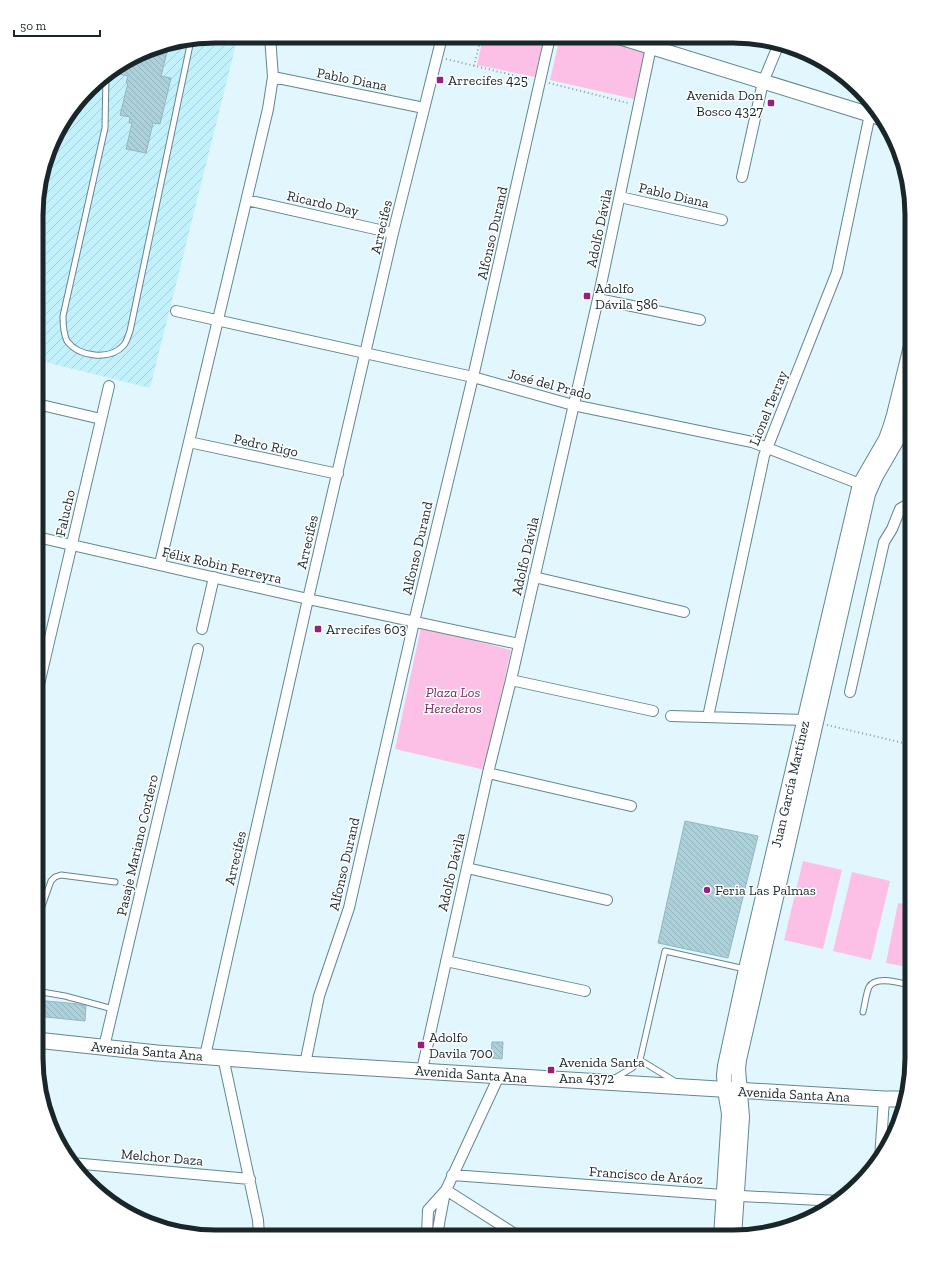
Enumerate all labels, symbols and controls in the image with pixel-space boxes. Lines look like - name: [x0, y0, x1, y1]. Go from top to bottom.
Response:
- scale bar: [14, 12, 100, 38]
- text: 50 m: [20, 19, 47, 33]
- street label: Pablo Diana: [315, 64, 389, 95]
- place label: Arrecifes 425: [448, 72, 528, 89]
- marker: Arrecifes 425: [435, 75, 445, 85]
- place label: Avenida Don Bosco 4327: [686, 87, 763, 120]
- marker: Avenida Don Bosco 4327: [766, 98, 776, 108]
- street label: Pablo Diana: [637, 179, 711, 212]
- street label: Alfonso Durand: [474, 185, 512, 281]
- street label: Ricardo Day: [285, 187, 361, 220]
- street label: Adolfo Dávila: [583, 187, 616, 269]
- street label: Arrecifes: [367, 198, 396, 256]
- place label: Adolfo Dávila 586: [595, 280, 658, 313]
- marker: Adolfo Dávila 586: [582, 291, 592, 301]
- street label: José del Prado: [506, 365, 594, 404]
- street label: Lionel Terray: [746, 367, 792, 448]
- street label: Pedro Rigo: [232, 430, 300, 461]
- street label: Falucho: [52, 488, 79, 538]
- street label: Alfonso Durand: [399, 500, 437, 596]
- street label: Arrecifes: [293, 513, 322, 571]
- street label: Adolfo Dávila: [508, 515, 543, 597]
- street label: Félix Robin Ferreyra: [160, 543, 284, 588]
- place label: Arrecifes 603: [326, 621, 407, 638]
- marker: Arrecifes 603: [313, 624, 323, 634]
- park label: Plaza Los Herederos: [424, 684, 482, 717]
- street label: Juan García Martínez: [768, 719, 813, 849]
- street label: Pasaje Mariano Cordero: [113, 773, 162, 917]
- street label: Alfonso Durand: [326, 816, 364, 912]
- street label: Arrecifes: [221, 829, 250, 887]
- street label: Adolfo Dávila: [434, 831, 469, 913]
- place label: Feria Las Palmas: [715, 882, 816, 899]
- marker: Feria Las Palmas: [702, 885, 712, 895]
- place label: Adolfo Davila 700: [429, 1029, 493, 1062]
- street label: Avenida Santa Ana: [90, 1038, 204, 1065]
- marker: Adolfo Davila 700: [416, 1040, 426, 1050]
- place label: Avenida Santa Ana 4372: [559, 1054, 645, 1087]
- street label: Avenida Santa Ana: [414, 1062, 528, 1087]
- marker: Avenida Santa Ana 4372: [546, 1065, 556, 1075]
- street label: Avenida Santa Ana: [737, 1083, 851, 1106]
- street label: Melchor Daza: [120, 1145, 204, 1170]
- street label: Francisco de Aráoz: [588, 1163, 704, 1188]

